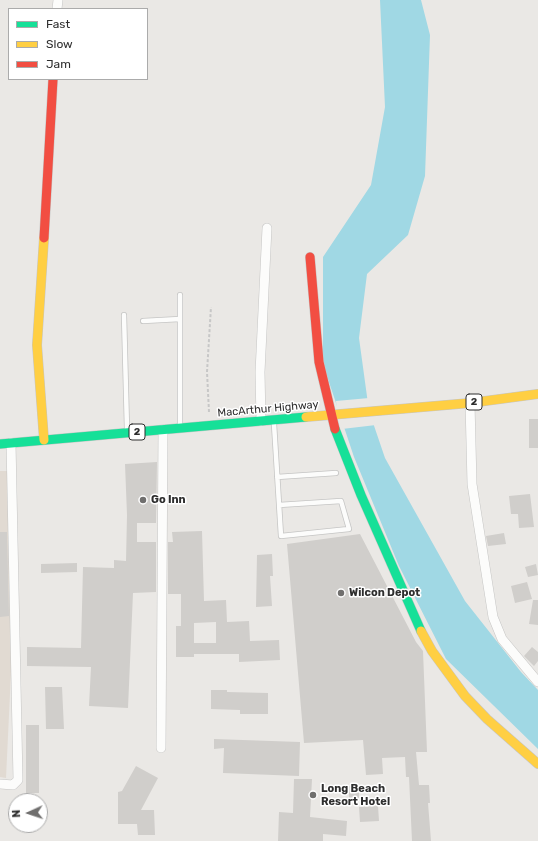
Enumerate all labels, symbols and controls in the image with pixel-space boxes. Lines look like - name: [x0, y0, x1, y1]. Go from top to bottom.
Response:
- legend: [8, 8, 148, 80]
- text: Fast: [46, 17, 70, 31]
- text: Slow: [46, 37, 73, 51]
- text: Jam: [46, 57, 71, 71]
- road number: 2: [466, 394, 482, 410]
- street label: MacArthur Highway: [217, 398, 319, 420]
- road number: 2: [129, 424, 145, 440]
- place label: Go Inn: [151, 493, 186, 507]
- marker: Go Inn: [138, 495, 148, 505]
- place label: Wilcon Depot: [349, 586, 420, 600]
- marker: Wilcon Depot: [336, 588, 346, 598]
- place label: Long Beach Resort Hotel: [321, 782, 390, 808]
- marker: Long Beach Resort Hotel: [308, 790, 318, 800]
- north arrow: [8, 793, 48, 833]
- text: N: [10, 809, 23, 818]

